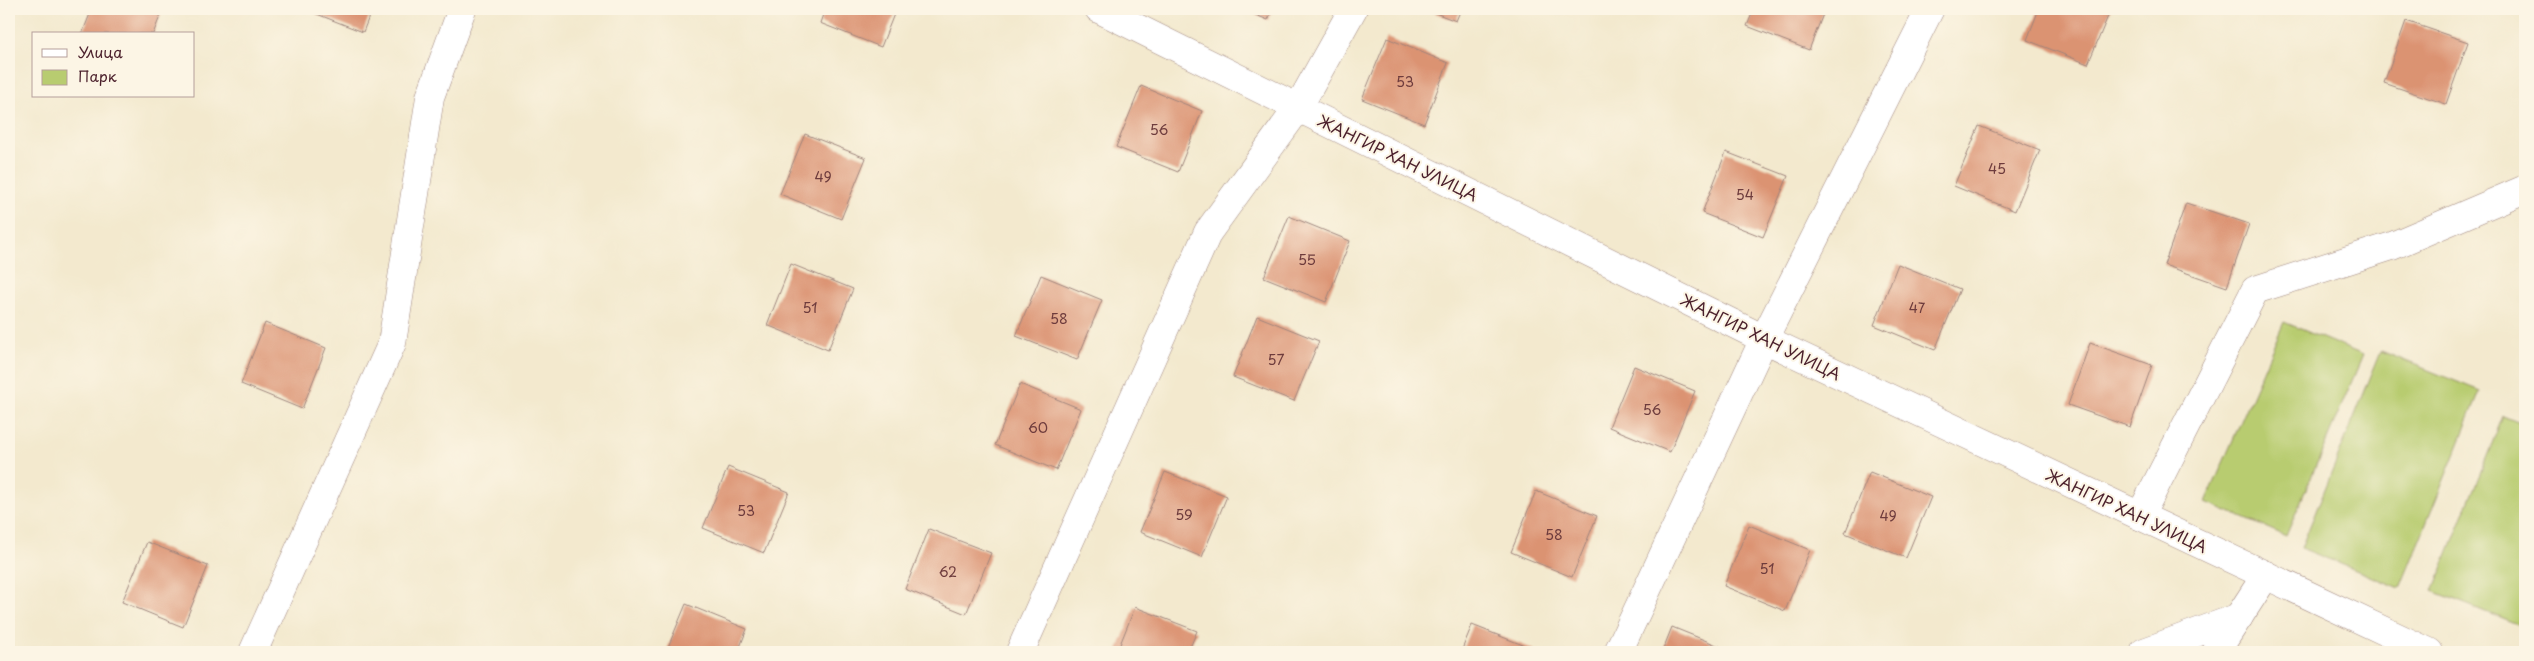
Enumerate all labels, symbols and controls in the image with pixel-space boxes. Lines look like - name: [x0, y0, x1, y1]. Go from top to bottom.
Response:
- legend: [32, 32, 195, 98]
- text: Улица: [78, 40, 123, 63]
- text: Парк: [78, 64, 117, 87]
- house number: 53: [1396, 71, 1414, 92]
- street label: ЖАНГИР ХАН УЛИЦА: [1314, 108, 1482, 206]
- house number: 56: [1150, 119, 1169, 140]
- house number: 45: [1988, 158, 2006, 179]
- house number: 49: [814, 166, 832, 187]
- house number: 54: [1736, 184, 1754, 205]
- house number: 55: [1298, 249, 1316, 270]
- street label: ЖАНГИР ХАН УЛИЦА: [1677, 287, 1845, 385]
- house number: 51: [803, 297, 817, 318]
- house number: 47: [1909, 297, 1926, 318]
- house number: 58: [1050, 308, 1068, 329]
- house number: 57: [1268, 349, 1284, 370]
- house number: 56: [1643, 399, 1662, 420]
- house number: 60: [1028, 417, 1048, 438]
- street label: ЖАНГИР ХАН УЛИЦА: [2042, 462, 2212, 558]
- house number: 53: [737, 500, 755, 521]
- house number: 59: [1175, 504, 1193, 525]
- house number: 49: [1879, 505, 1897, 526]
- house number: 58: [1545, 524, 1563, 545]
- house number: 51: [1760, 558, 1774, 579]
- house number: 62: [939, 561, 957, 582]

